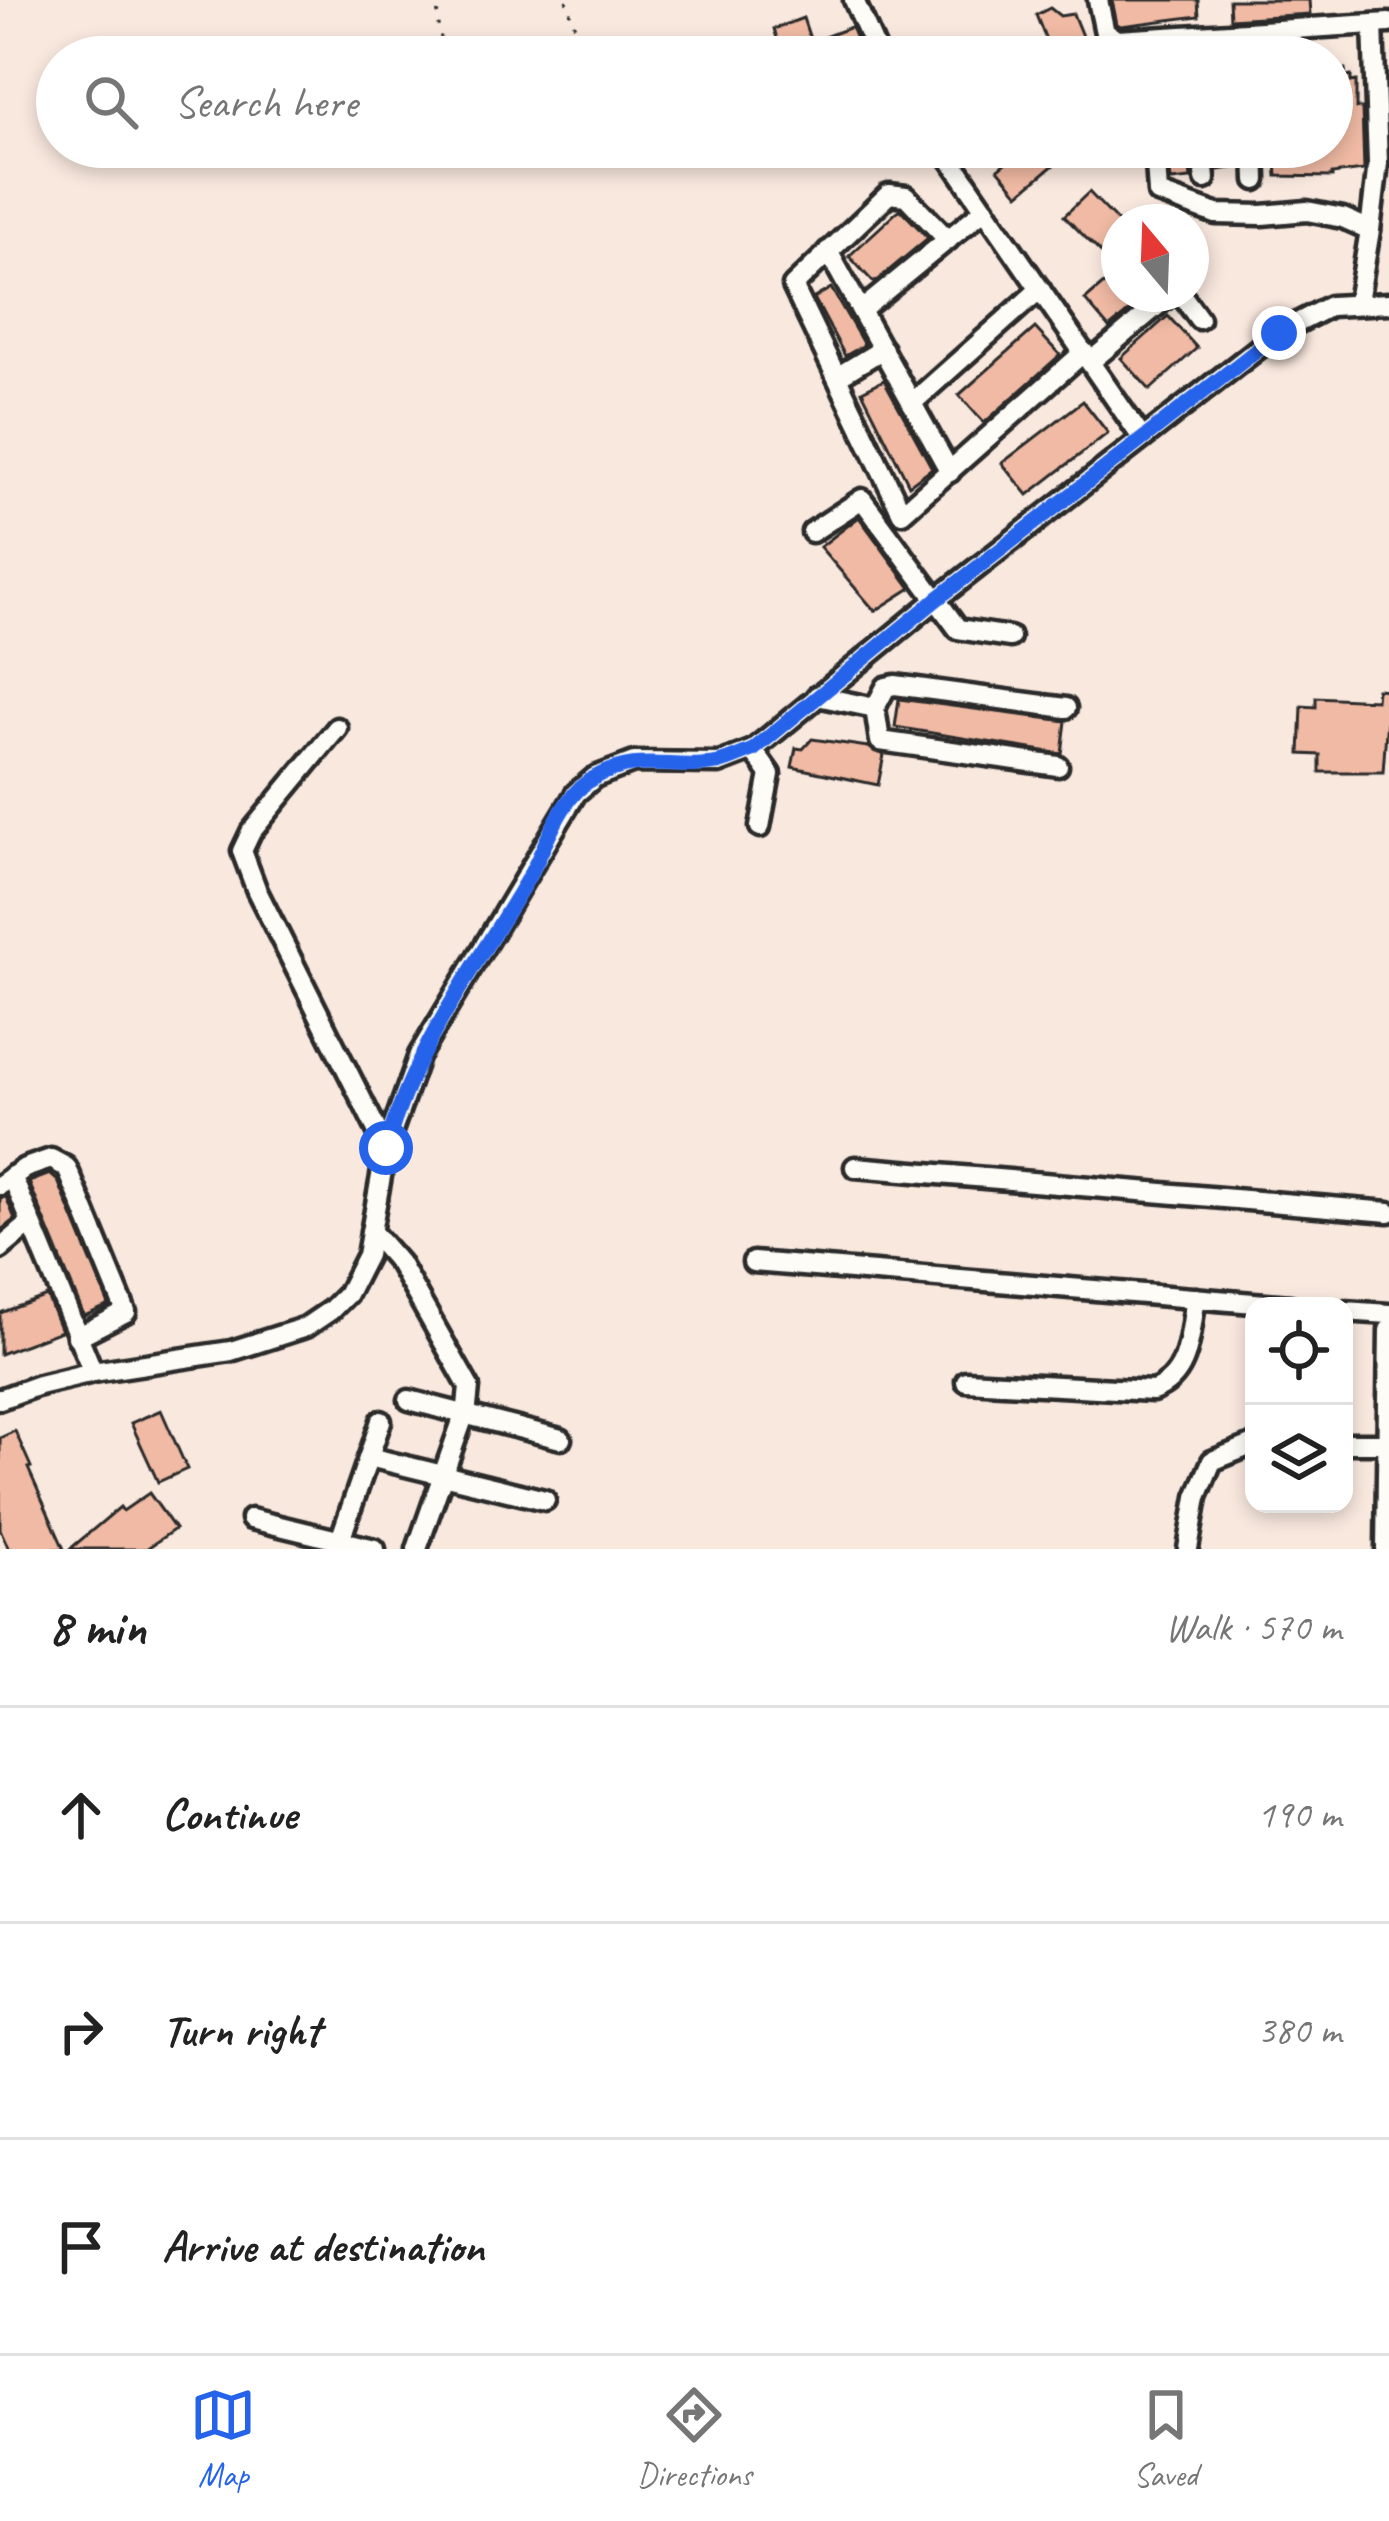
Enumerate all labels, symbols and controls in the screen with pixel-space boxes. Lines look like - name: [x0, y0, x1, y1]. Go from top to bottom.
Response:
- search box: [36, 36, 1353, 168]
- icon: search: [78, 69, 144, 135]
- text: Search here: [174, 74, 357, 131]
- north arrow: [1101, 204, 1209, 312]
- route end: [1252, 306, 1306, 360]
- route start: [359, 1121, 413, 1175]
- map controls: [1245, 1297, 1353, 1513]
- button: locate: [1245, 1297, 1353, 1405]
- button: layers: [1245, 1405, 1353, 1513]
- text: 8 min: [48, 1595, 146, 1659]
- text: Walk · 570 m: [1165, 1603, 1341, 1652]
- icon: ahead: [48, 1782, 114, 1848]
- text: Continue: [162, 1786, 296, 1843]
- text: 190 m: [1257, 1790, 1341, 1839]
- icon: right: [48, 1998, 114, 2064]
- text: Turn right: [162, 2002, 320, 2059]
- text: 380 m: [1257, 2006, 1341, 2055]
- icon: arrive: [48, 2214, 114, 2280]
- text: Arrive at destination: [162, 2218, 484, 2275]
- tab: Map: [190, 2382, 256, 2496]
- tab: Directions: [637, 2382, 752, 2496]
- tab: Saved: [1133, 2382, 1199, 2496]

